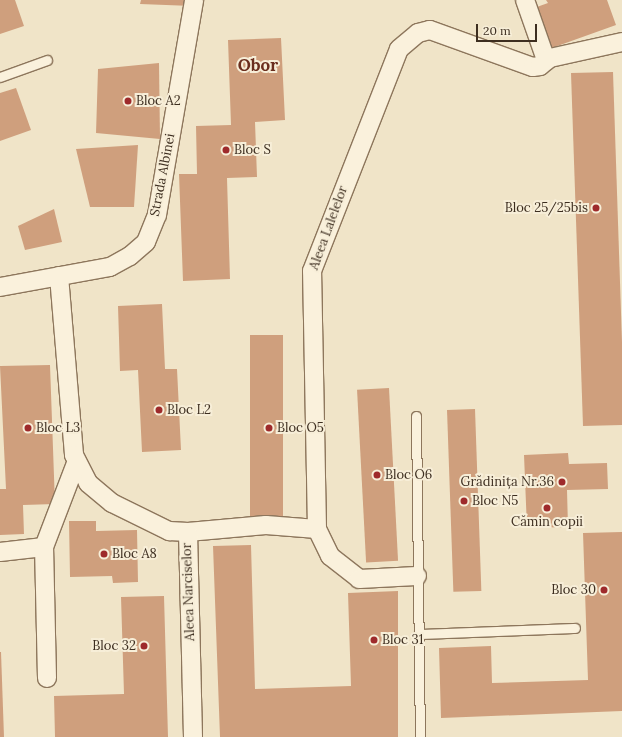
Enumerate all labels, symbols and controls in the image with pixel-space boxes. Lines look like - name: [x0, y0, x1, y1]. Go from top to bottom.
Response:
- scale bar: [478, 16, 539, 42]
- text: 20 m: [483, 23, 511, 38]
- district label: Obor: [238, 56, 278, 76]
- place label: Bloc A2: [136, 93, 181, 109]
- marker: Bloc A2: [123, 96, 133, 106]
- street label: Strada Albinei: [147, 132, 179, 218]
- place label: Bloc S: [234, 142, 271, 158]
- marker: Bloc S: [221, 145, 231, 155]
- street label: Aleea Lalelelor: [307, 184, 351, 272]
- place label: Bloc 25/25bis: [505, 200, 588, 216]
- marker: Bloc 25/25bis: [591, 203, 601, 213]
- place label: Bloc L2: [167, 402, 211, 418]
- marker: Bloc L2: [154, 405, 164, 415]
- place label: Bloc L3: [36, 420, 80, 436]
- place label: Bloc O5: [277, 420, 324, 436]
- marker: Bloc L3: [23, 423, 33, 433]
- marker: Bloc O5: [264, 423, 274, 433]
- place label: Bloc O6: [385, 467, 432, 483]
- marker: Bloc O6: [372, 470, 382, 480]
- place label: Grădinița Nr.36: [461, 474, 554, 490]
- marker: Grădinița Nr.36: [557, 477, 567, 487]
- place label: Bloc N5: [472, 493, 518, 509]
- marker: Bloc N5: [459, 496, 469, 506]
- marker: Cămin copii: [542, 503, 552, 513]
- place label: Cămin copii: [511, 514, 583, 530]
- street label: Aleea Narciselor: [179, 543, 199, 641]
- place label: Bloc A8: [112, 546, 157, 562]
- marker: Bloc A8: [99, 549, 109, 559]
- place label: Bloc 30: [551, 582, 596, 598]
- marker: Bloc 30: [599, 585, 609, 595]
- place label: Bloc 31: [382, 632, 423, 648]
- marker: Bloc 31: [369, 635, 379, 645]
- place label: Bloc 32: [92, 638, 136, 654]
- marker: Bloc 32: [139, 641, 149, 651]

